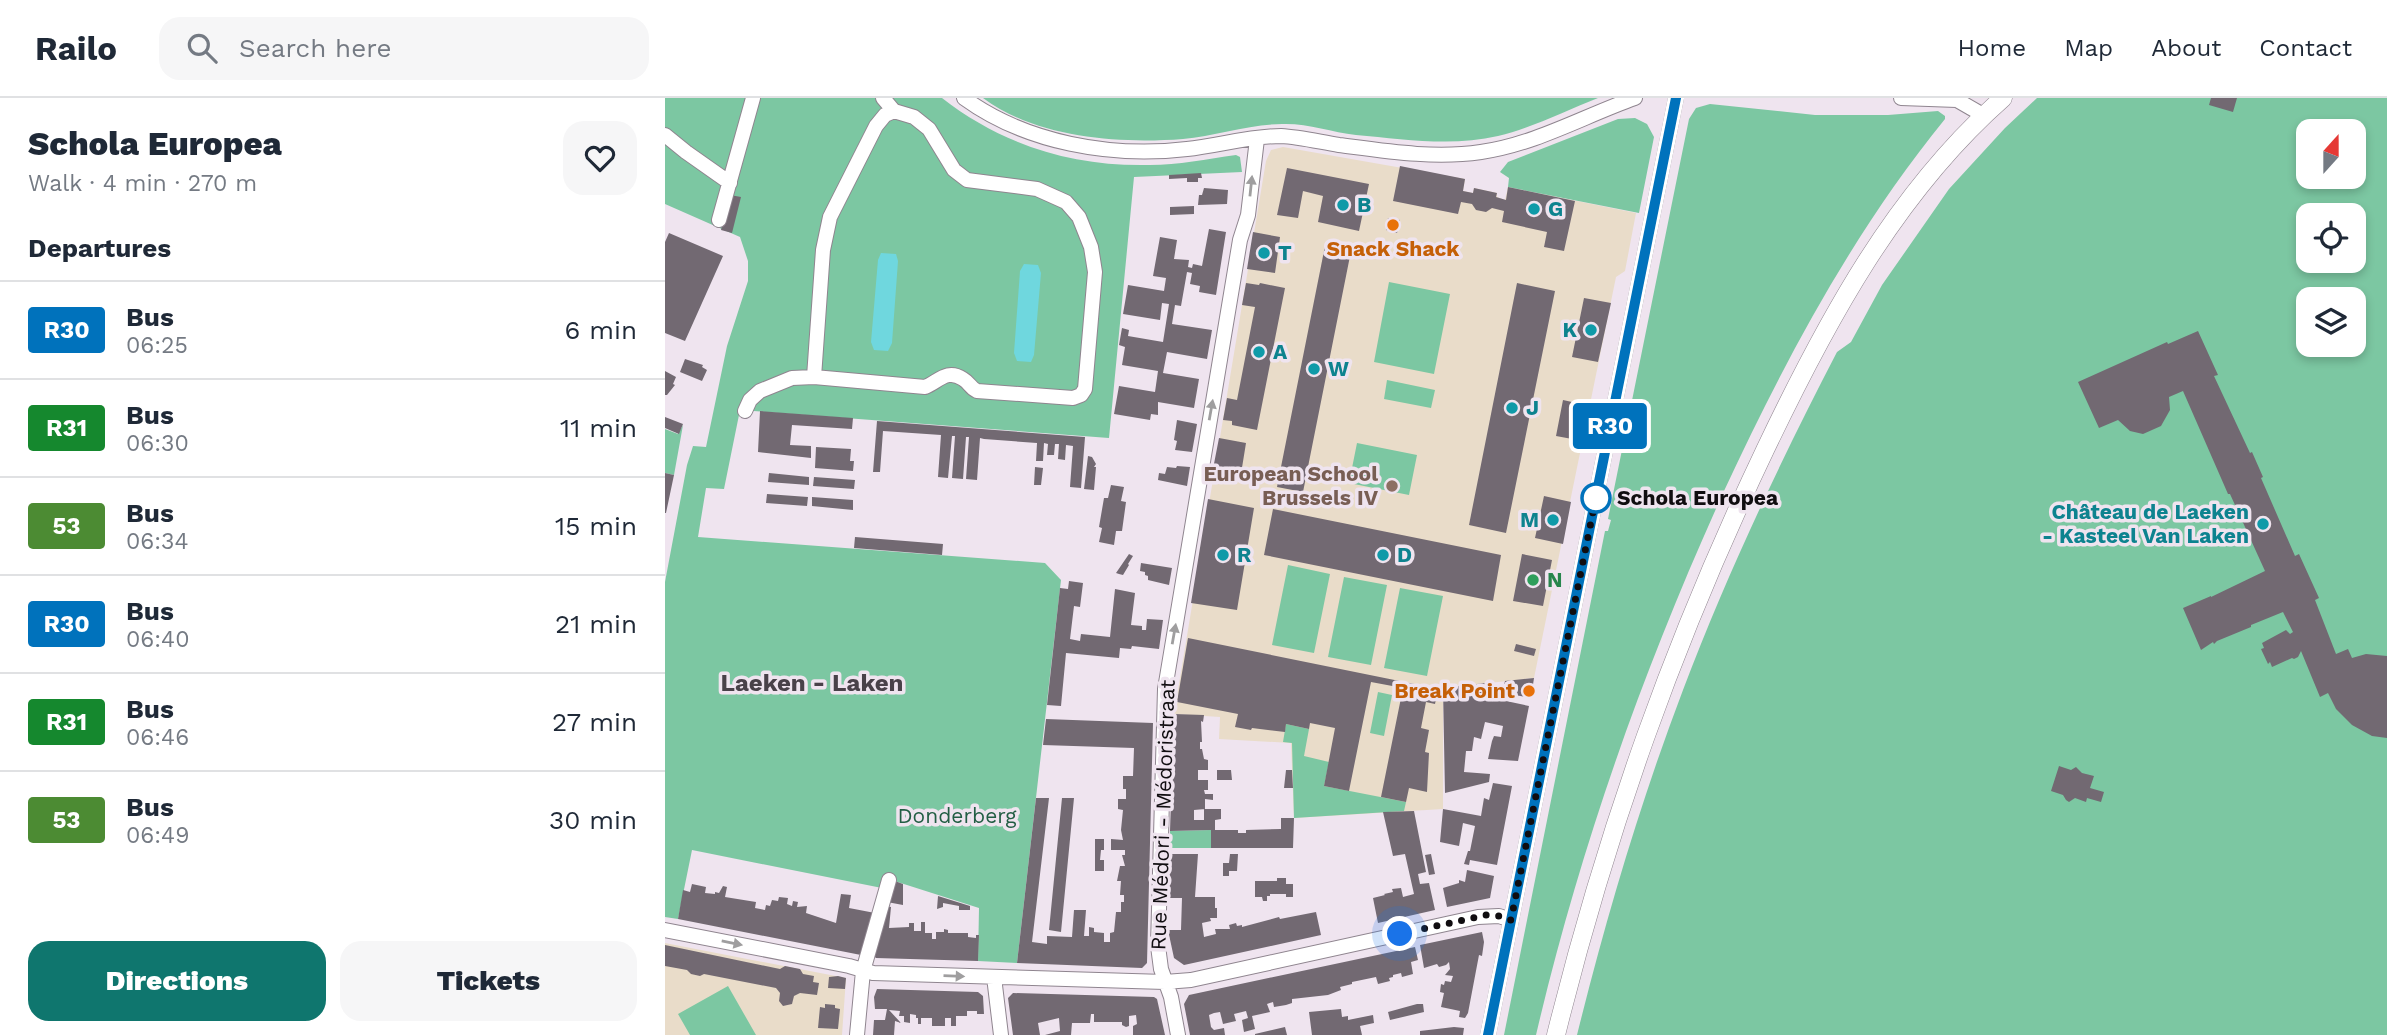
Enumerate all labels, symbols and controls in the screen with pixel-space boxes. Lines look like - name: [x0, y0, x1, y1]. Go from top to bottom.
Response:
- search box: [159, 17, 649, 80]
- text: Railo: [35, 29, 117, 68]
- icon: search: [183, 29, 221, 67]
- text: Search here: [239, 33, 391, 63]
- text: Home: [1958, 34, 2026, 62]
- text: Map: [2064, 34, 2113, 62]
- text: About: [2151, 34, 2221, 62]
- text: Contact: [2259, 34, 2352, 62]
- north arrow: [2296, 119, 2366, 189]
- map controls: [2296, 119, 2366, 357]
- button: heart: [563, 121, 637, 195]
- text: Schola Europea: [28, 124, 282, 163]
- text: Walk · 4 min · 270 m: [28, 170, 257, 197]
- one-way arrow: [1246, 175, 1257, 197]
- place label: B: [1357, 192, 1371, 217]
- place label: G: [1548, 196, 1563, 221]
- marker: B: [1335, 197, 1351, 213]
- marker: G: [1526, 201, 1542, 217]
- button: locate: [2296, 203, 2366, 273]
- marker: Snack Shack: [1385, 217, 1401, 233]
- text: Departures: [28, 233, 171, 263]
- place label: Snack Shack: [1327, 236, 1460, 261]
- place label: T: [1278, 240, 1292, 265]
- marker: T: [1256, 245, 1272, 261]
- button: layers: [2296, 287, 2366, 357]
- text: Bus: [126, 302, 174, 332]
- text: 6 min: [565, 315, 637, 345]
- text: R30: [43, 316, 90, 344]
- place label: K: [1562, 317, 1577, 342]
- marker: K: [1583, 322, 1599, 338]
- text: 06:25: [126, 332, 188, 359]
- place label: A: [1273, 339, 1288, 364]
- marker: A: [1251, 344, 1267, 360]
- place label: W: [1328, 356, 1349, 381]
- marker: W: [1306, 361, 1322, 377]
- place label: J: [1526, 395, 1539, 420]
- one-way arrow: [1206, 399, 1217, 421]
- text: Bus: [126, 400, 174, 430]
- marker: J: [1504, 400, 1520, 416]
- line badge: R30: [1570, 403, 1650, 449]
- text: R30: [1587, 412, 1633, 440]
- text: 11 min: [560, 413, 637, 443]
- text: R31: [46, 414, 87, 442]
- text: 06:30: [126, 430, 189, 457]
- place label: European School Brussels IV: [1203, 461, 1379, 510]
- marker: European School Brussels IV: [1384, 478, 1400, 494]
- marker: Schola Europea: [1581, 483, 1611, 513]
- place label: Schola Europea: [1617, 485, 1779, 510]
- text: Bus: [126, 498, 174, 528]
- place label: Château de Laeken - Kasteel Van Laken: [2042, 499, 2249, 548]
- place label: M: [1520, 507, 1539, 532]
- text: 15 min: [555, 511, 637, 541]
- text: 53: [52, 512, 81, 540]
- marker: M: [1545, 512, 1561, 528]
- marker: Château de Laeken - Kasteel Van Laken: [2255, 516, 2271, 532]
- text: 06:34: [126, 528, 189, 555]
- place label: R: [1237, 542, 1252, 567]
- place label: D: [1397, 542, 1412, 567]
- marker: R: [1215, 547, 1231, 563]
- marker: D: [1375, 547, 1391, 563]
- place label: N: [1547, 567, 1563, 592]
- marker: N: [1525, 572, 1541, 588]
- text: Bus: [126, 596, 174, 626]
- text: 21 min: [555, 609, 637, 639]
- text: R30: [43, 610, 90, 638]
- one-way arrow: [1169, 623, 1180, 645]
- text: 06:40: [126, 626, 189, 653]
- district label: Laeken - Laken: [720, 669, 904, 697]
- place label: Break Point: [1394, 678, 1515, 703]
- street label: Rue Médori - Médoristraat: [1145, 679, 1180, 951]
- marker: Break Point: [1521, 683, 1537, 699]
- text: Bus: [126, 694, 174, 724]
- text: 27 min: [552, 707, 637, 737]
- text: R31: [46, 708, 87, 736]
- text: 06:46: [126, 724, 189, 751]
- text: Bus: [126, 792, 174, 822]
- park label: Donderberg: [897, 803, 1017, 828]
- text: 30 min: [549, 805, 637, 835]
- text: 53: [52, 806, 81, 834]
- text: 06:49: [126, 822, 189, 849]
- your location: [1382, 916, 1417, 951]
- one-way arrow: [721, 938, 743, 949]
- button: Directions: [28, 941, 326, 1021]
- button: Tickets: [340, 941, 637, 1021]
- one-way arrow: [943, 970, 965, 981]

